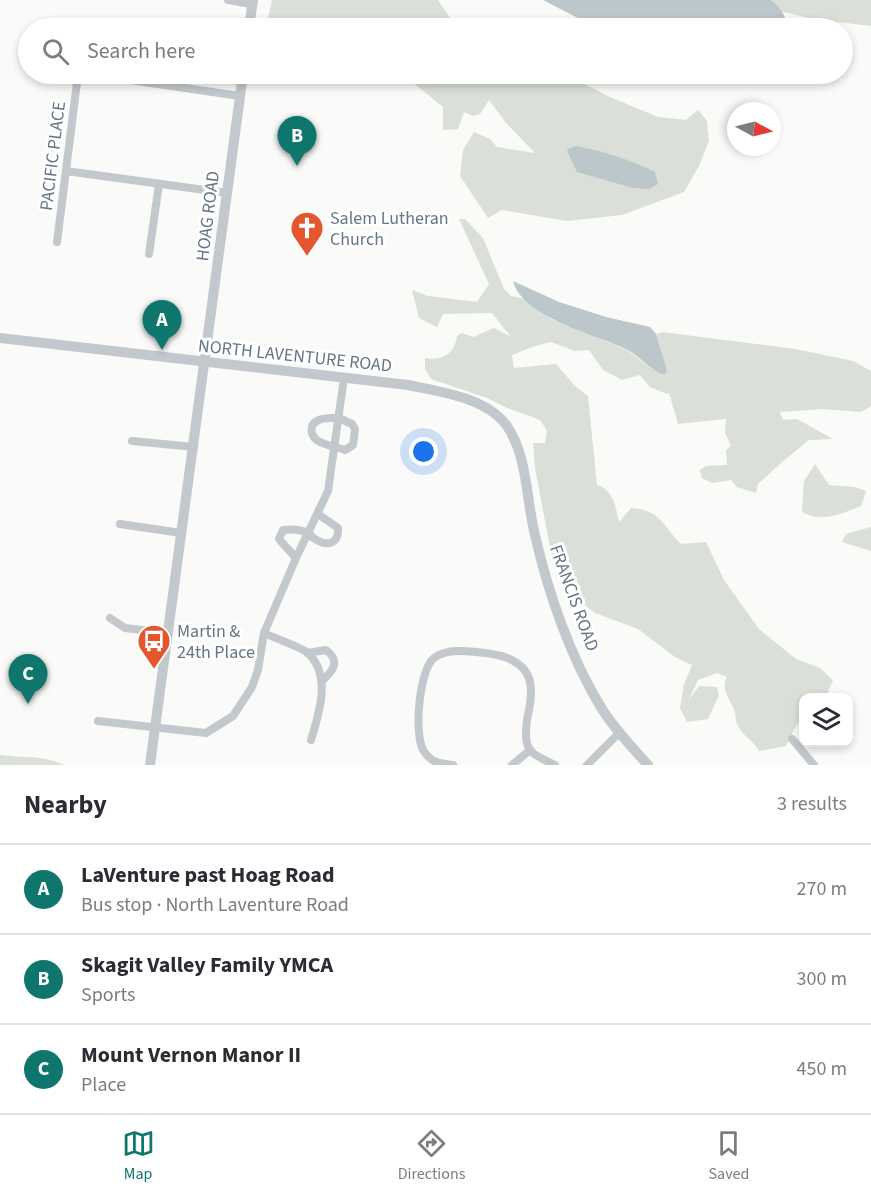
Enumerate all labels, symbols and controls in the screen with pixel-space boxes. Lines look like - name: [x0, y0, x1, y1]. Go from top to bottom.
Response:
- search box: [18, 18, 853, 84]
- icon: search: [39, 35, 72, 68]
- text: Search here: [87, 35, 195, 67]
- street label: PACIFIC PLACE: [34, 100, 72, 212]
- north arrow: [727, 102, 781, 156]
- pin: B: [278, 116, 316, 166]
- street label: HOAG ROAD: [190, 169, 226, 263]
- place label: Salem Lutheran Church: [330, 206, 449, 252]
- church icon: Salem Lutheran Church: [289, 210, 325, 257]
- pin: A: [142, 300, 182, 350]
- street label: NORTH LAVENTURE ROAD: [197, 333, 393, 379]
- your location: [409, 437, 438, 466]
- street label: FRANCIS ROAD: [543, 541, 605, 655]
- place label: Martin & 24th Place: [177, 619, 255, 665]
- bus stop icon: Martin & 24th Place: [136, 623, 172, 670]
- pin: C: [9, 654, 48, 704]
- map controls: [799, 693, 853, 747]
- button: layers: [799, 693, 853, 747]
- text: Nearby: [24, 786, 107, 823]
- text: 3 results: [777, 790, 847, 818]
- text: LaVenture past Hoag Road: [81, 859, 335, 891]
- text: A: [38, 875, 49, 903]
- text: 270 m: [797, 875, 847, 903]
- text: Bus stop · North Laventure Road: [81, 891, 349, 919]
- text: Skagit Valley Family YMCA: [81, 949, 333, 981]
- text: B: [37, 965, 50, 993]
- text: 300 m: [797, 965, 847, 993]
- text: Sports: [81, 981, 136, 1009]
- text: Mount Vernon Manor II: [81, 1039, 301, 1071]
- text: C: [38, 1055, 49, 1083]
- text: 450 m: [797, 1055, 847, 1083]
- text: Place: [81, 1071, 126, 1099]
- tab: Map: [122, 1127, 155, 1185]
- tab: Directions: [398, 1127, 465, 1185]
- tab: Saved: [709, 1127, 749, 1185]

